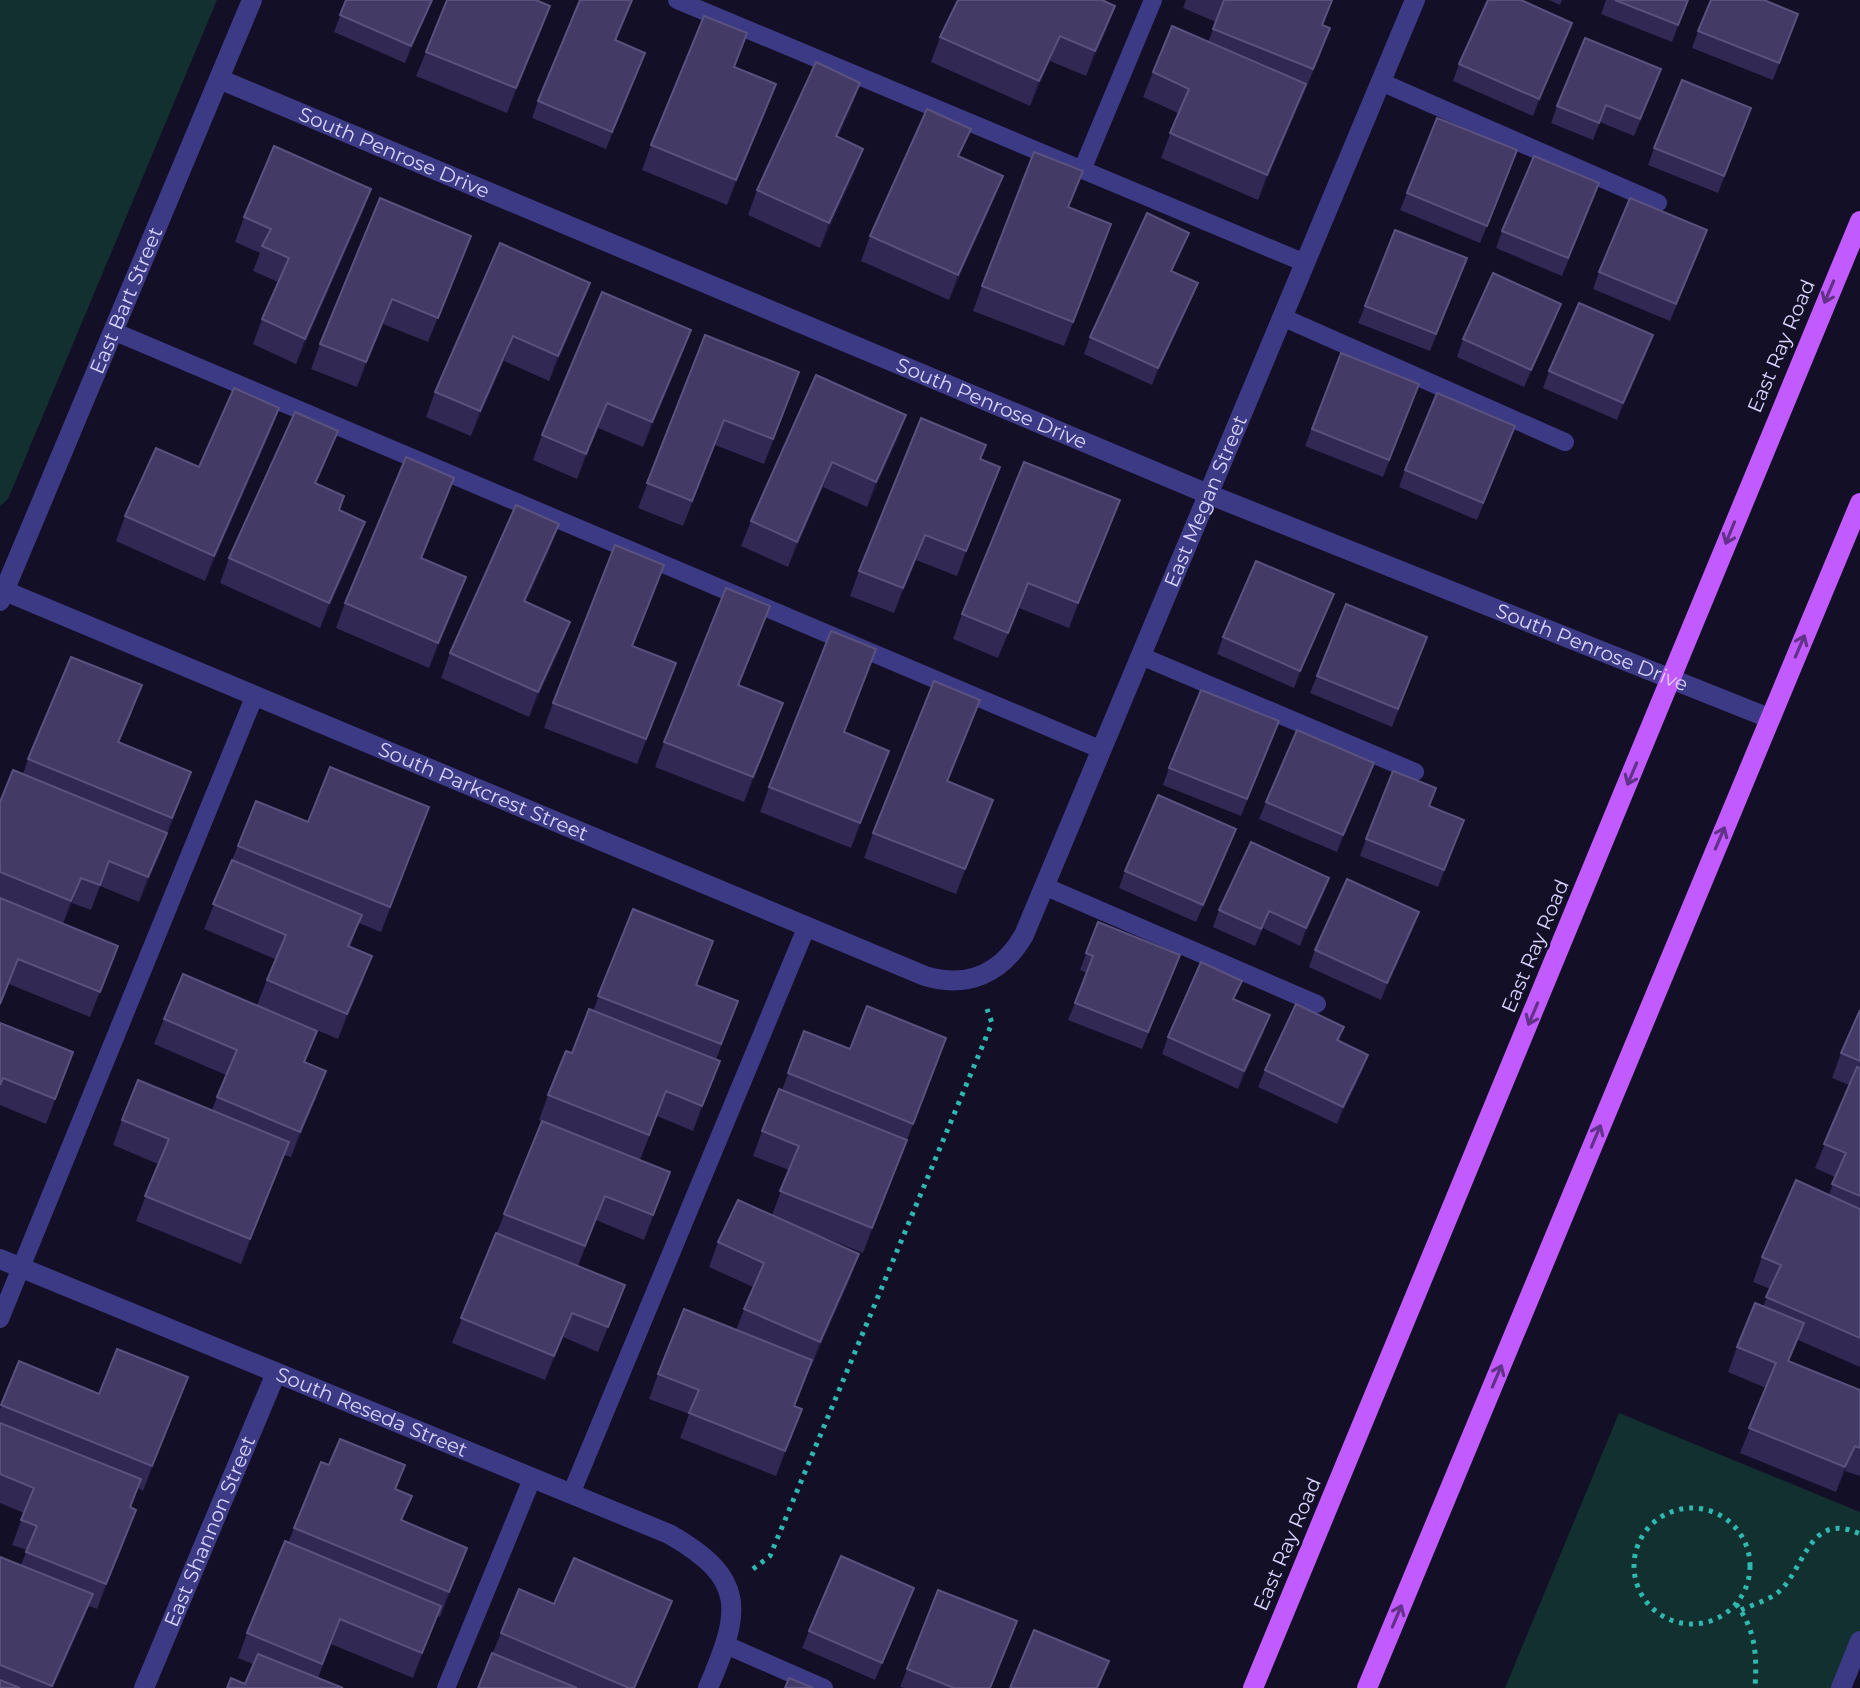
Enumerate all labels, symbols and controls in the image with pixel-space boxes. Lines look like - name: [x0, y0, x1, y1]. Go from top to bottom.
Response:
- street label: South Penrose Drive: [295, 102, 493, 203]
- street label: East Bart Street: [85, 223, 168, 378]
- street label: East Ray Road: [1742, 276, 1820, 416]
- one-way arrow: [1821, 280, 1836, 304]
- street label: South Penrose Drive: [893, 353, 1091, 454]
- street label: East Megan Street: [1159, 411, 1252, 591]
- one-way arrow: [1722, 520, 1737, 545]
- street label: South Penrose Drive: [1492, 598, 1692, 696]
- one-way arrow: [1793, 635, 1808, 659]
- street label: South Parkcrest Street: [375, 737, 592, 846]
- one-way arrow: [1624, 761, 1639, 786]
- one-way arrow: [1713, 826, 1728, 851]
- street label: East Ray Road: [1496, 876, 1574, 1016]
- one-way arrow: [1524, 1001, 1539, 1026]
- one-way arrow: [1590, 1124, 1604, 1149]
- street label: South Reseda Street: [273, 1362, 471, 1462]
- one-way arrow: [1490, 1364, 1505, 1389]
- street label: East Shannon Street: [159, 1432, 260, 1630]
- street label: East Ray Road: [1248, 1474, 1326, 1614]
- one-way arrow: [1391, 1604, 1405, 1629]

